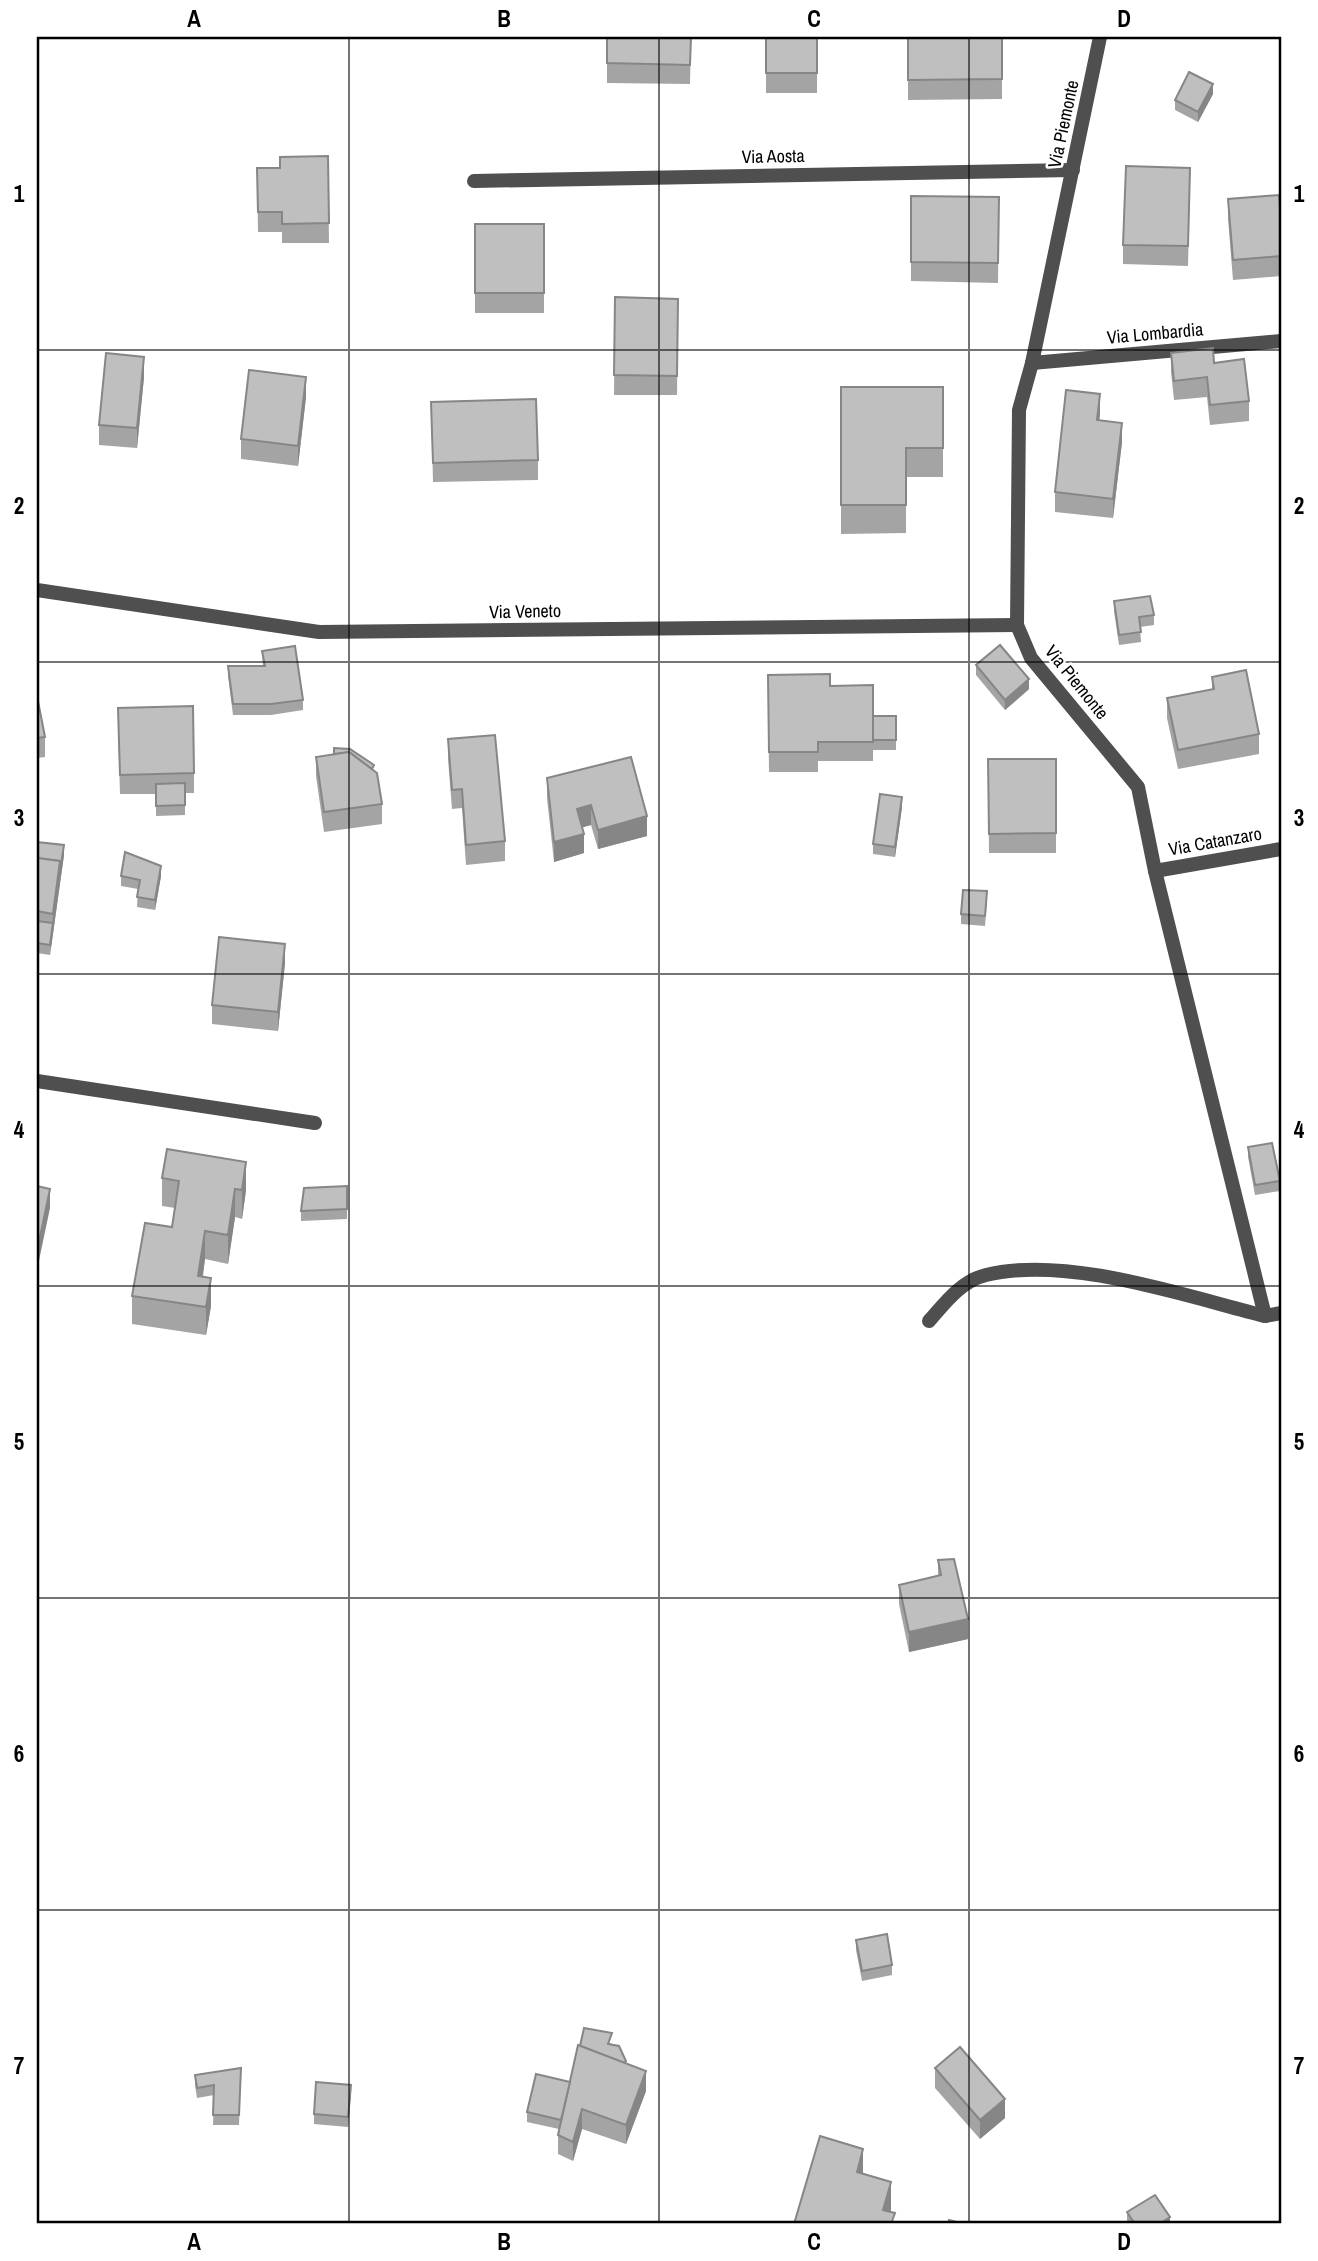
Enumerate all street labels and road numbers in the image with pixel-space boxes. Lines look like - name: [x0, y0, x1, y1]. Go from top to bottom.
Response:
- street label: Via Piemonte: [1041, 78, 1085, 170]
- street label: Via Aosta: [741, 143, 805, 169]
- street label: Via Lombardia: [1106, 316, 1204, 350]
- street label: Via Veneto: [489, 598, 561, 624]
- street label: Via Piemonte: [1039, 639, 1115, 725]
- street label: Via Catanzaro: [1166, 821, 1264, 861]

